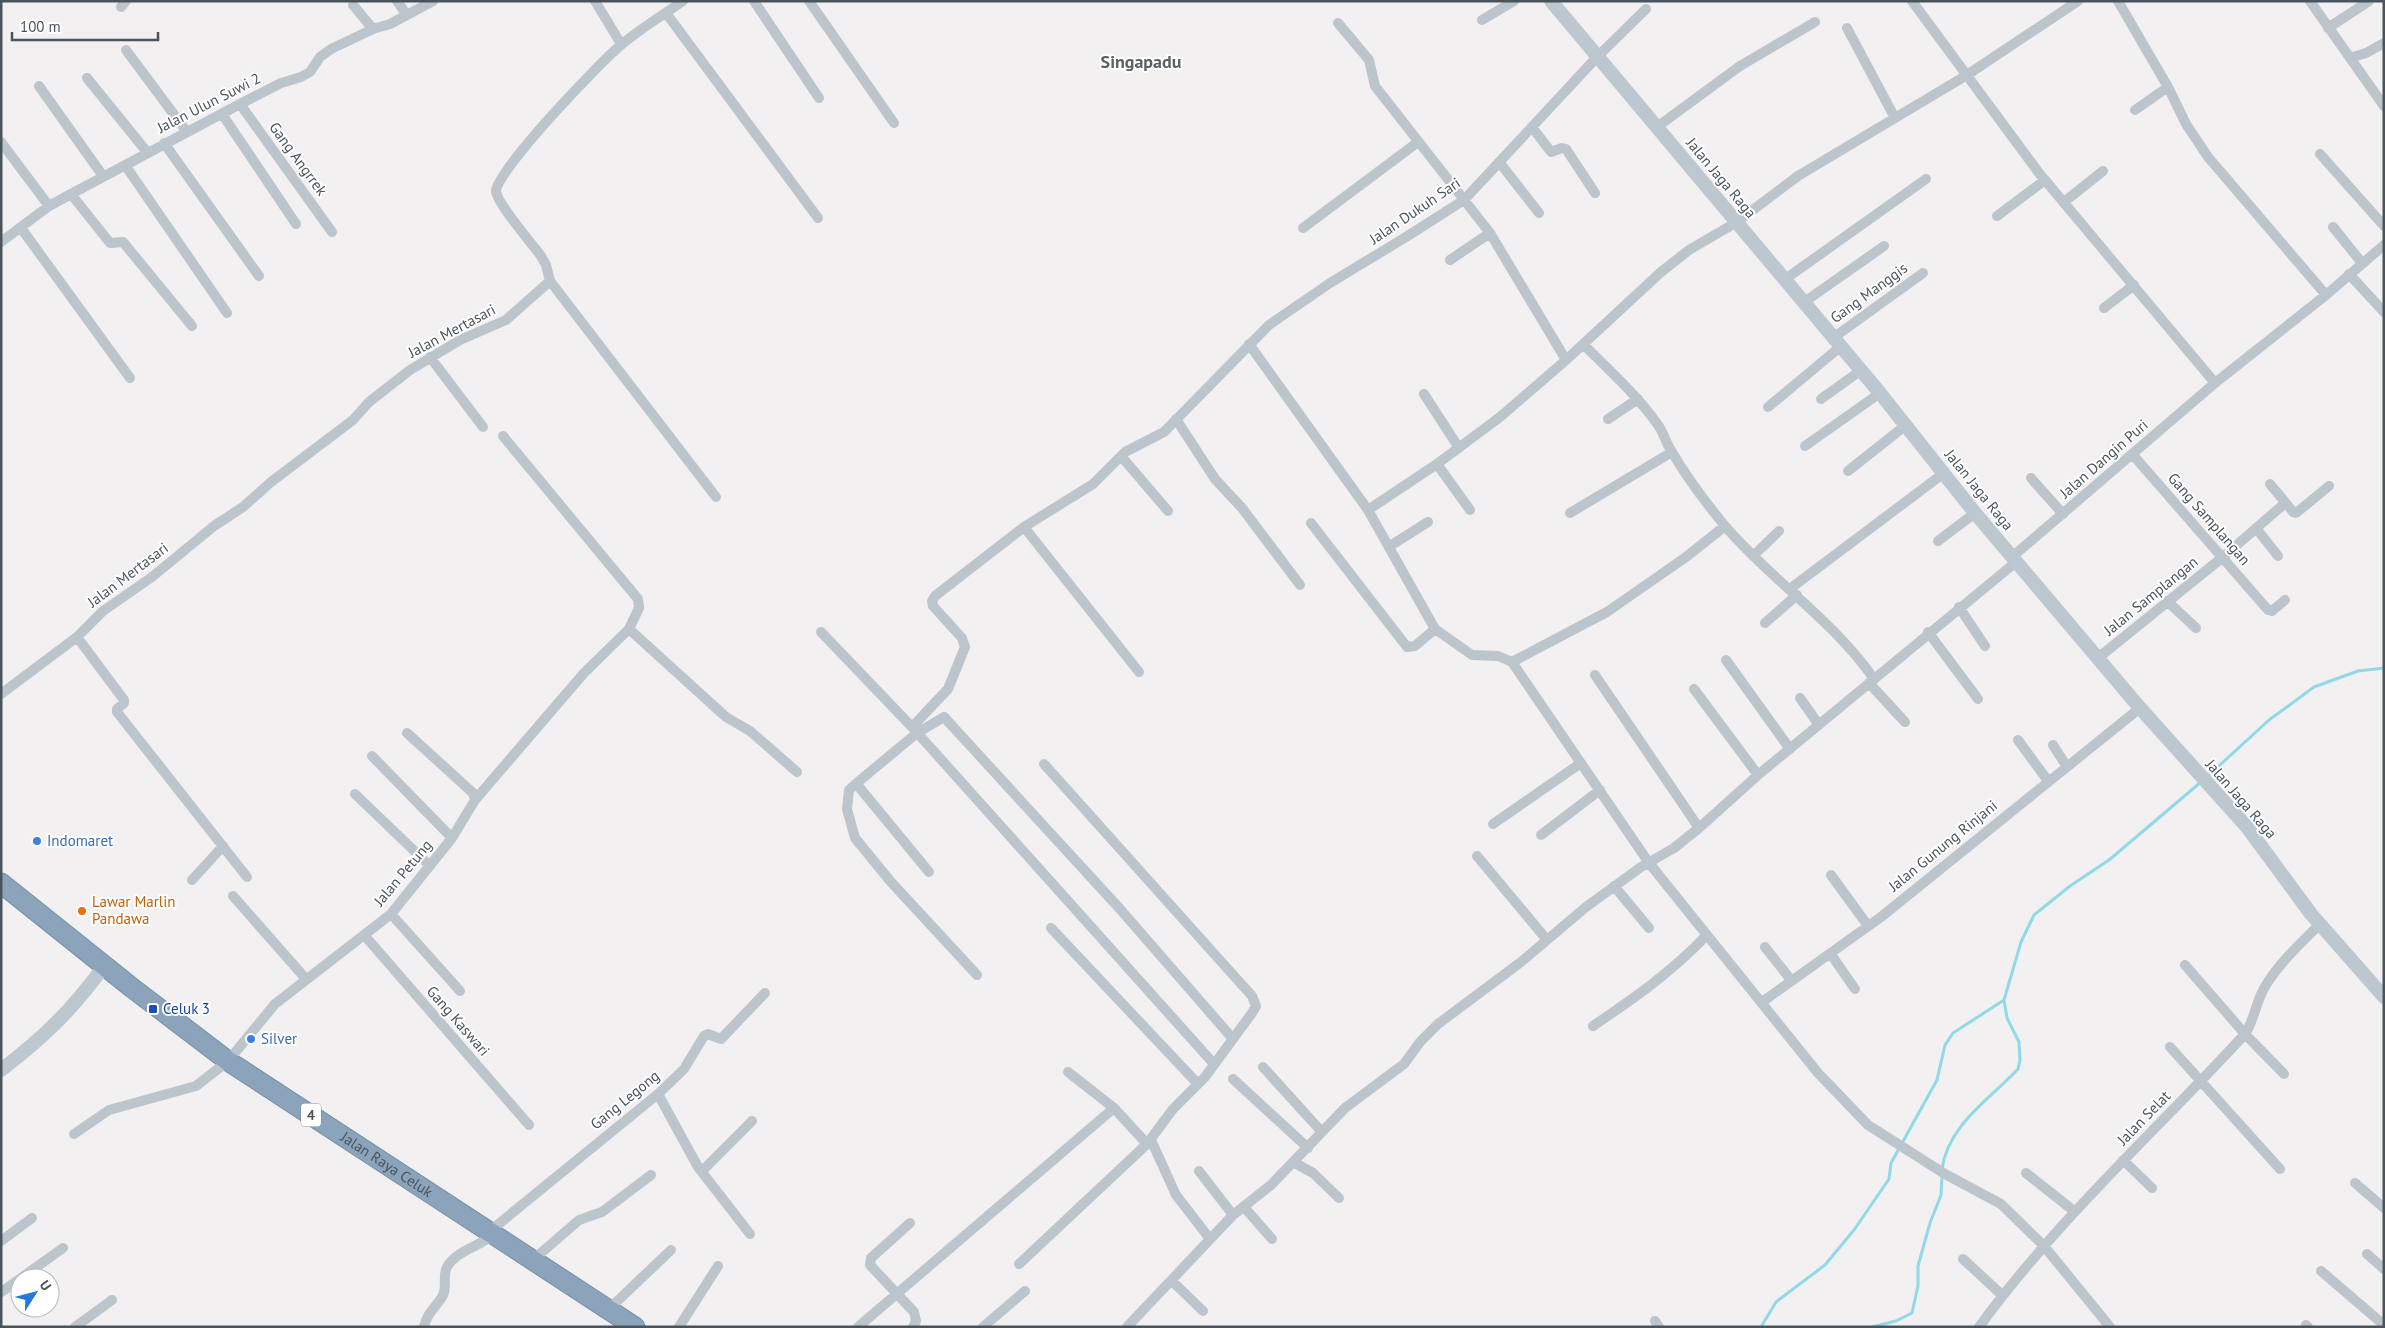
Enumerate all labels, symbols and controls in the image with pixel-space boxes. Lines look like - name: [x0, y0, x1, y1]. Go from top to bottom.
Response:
- scale bar: [12, 10, 159, 42]
- text: 100 m: [20, 17, 61, 36]
- district label: Singapadu: [1101, 50, 1181, 73]
- street label: Jalan Ulun Suwi 2: [153, 68, 264, 137]
- street label: Gang Angrrek: [265, 118, 332, 200]
- street label: Jalan Jaga Raga: [1682, 133, 1760, 222]
- street label: Jalan Dukuh Sari: [1365, 173, 1464, 249]
- street label: Gang Manggis: [1826, 258, 1911, 327]
- street label: Jalan Mertasari: [404, 300, 499, 362]
- street label: Jalan Dangin Puri: [2055, 415, 2152, 503]
- street label: Jalan Jaga Raga: [1940, 445, 2018, 534]
- street label: Gang Samplangan: [2164, 469, 2255, 569]
- street label: Jalan Mertasari: [83, 538, 172, 612]
- street label: Jalan Samplangan: [2099, 552, 2201, 640]
- street label: Jalan Jaga Raga: [2201, 754, 2281, 842]
- street label: Jalan Gunung Rinjani: [1884, 796, 2001, 896]
- place label: Indomaret: [47, 831, 113, 850]
- marker: Indomaret: [31, 835, 43, 847]
- street label: Jalan Petung: [369, 836, 436, 910]
- place label: Lawar Marlin Pandawa: [92, 892, 175, 928]
- marker: Lawar Marlin Pandawa: [76, 905, 88, 917]
- street label: Gang Kaswari: [423, 982, 494, 1060]
- place label: Celuk 3: [163, 999, 210, 1018]
- marker: Celuk 3: [147, 1003, 159, 1015]
- place label: Silver: [261, 1029, 297, 1048]
- marker: Silver: [245, 1033, 257, 1045]
- street label: Gang Legong: [586, 1066, 663, 1133]
- street label: Jalan Selat: [2112, 1086, 2174, 1150]
- road number: 4: [301, 1104, 321, 1126]
- street label: Jalan Raya Celuk: [337, 1127, 437, 1202]
- north arrow: [10, 1268, 60, 1318]
- text: U: [36, 1277, 55, 1294]

